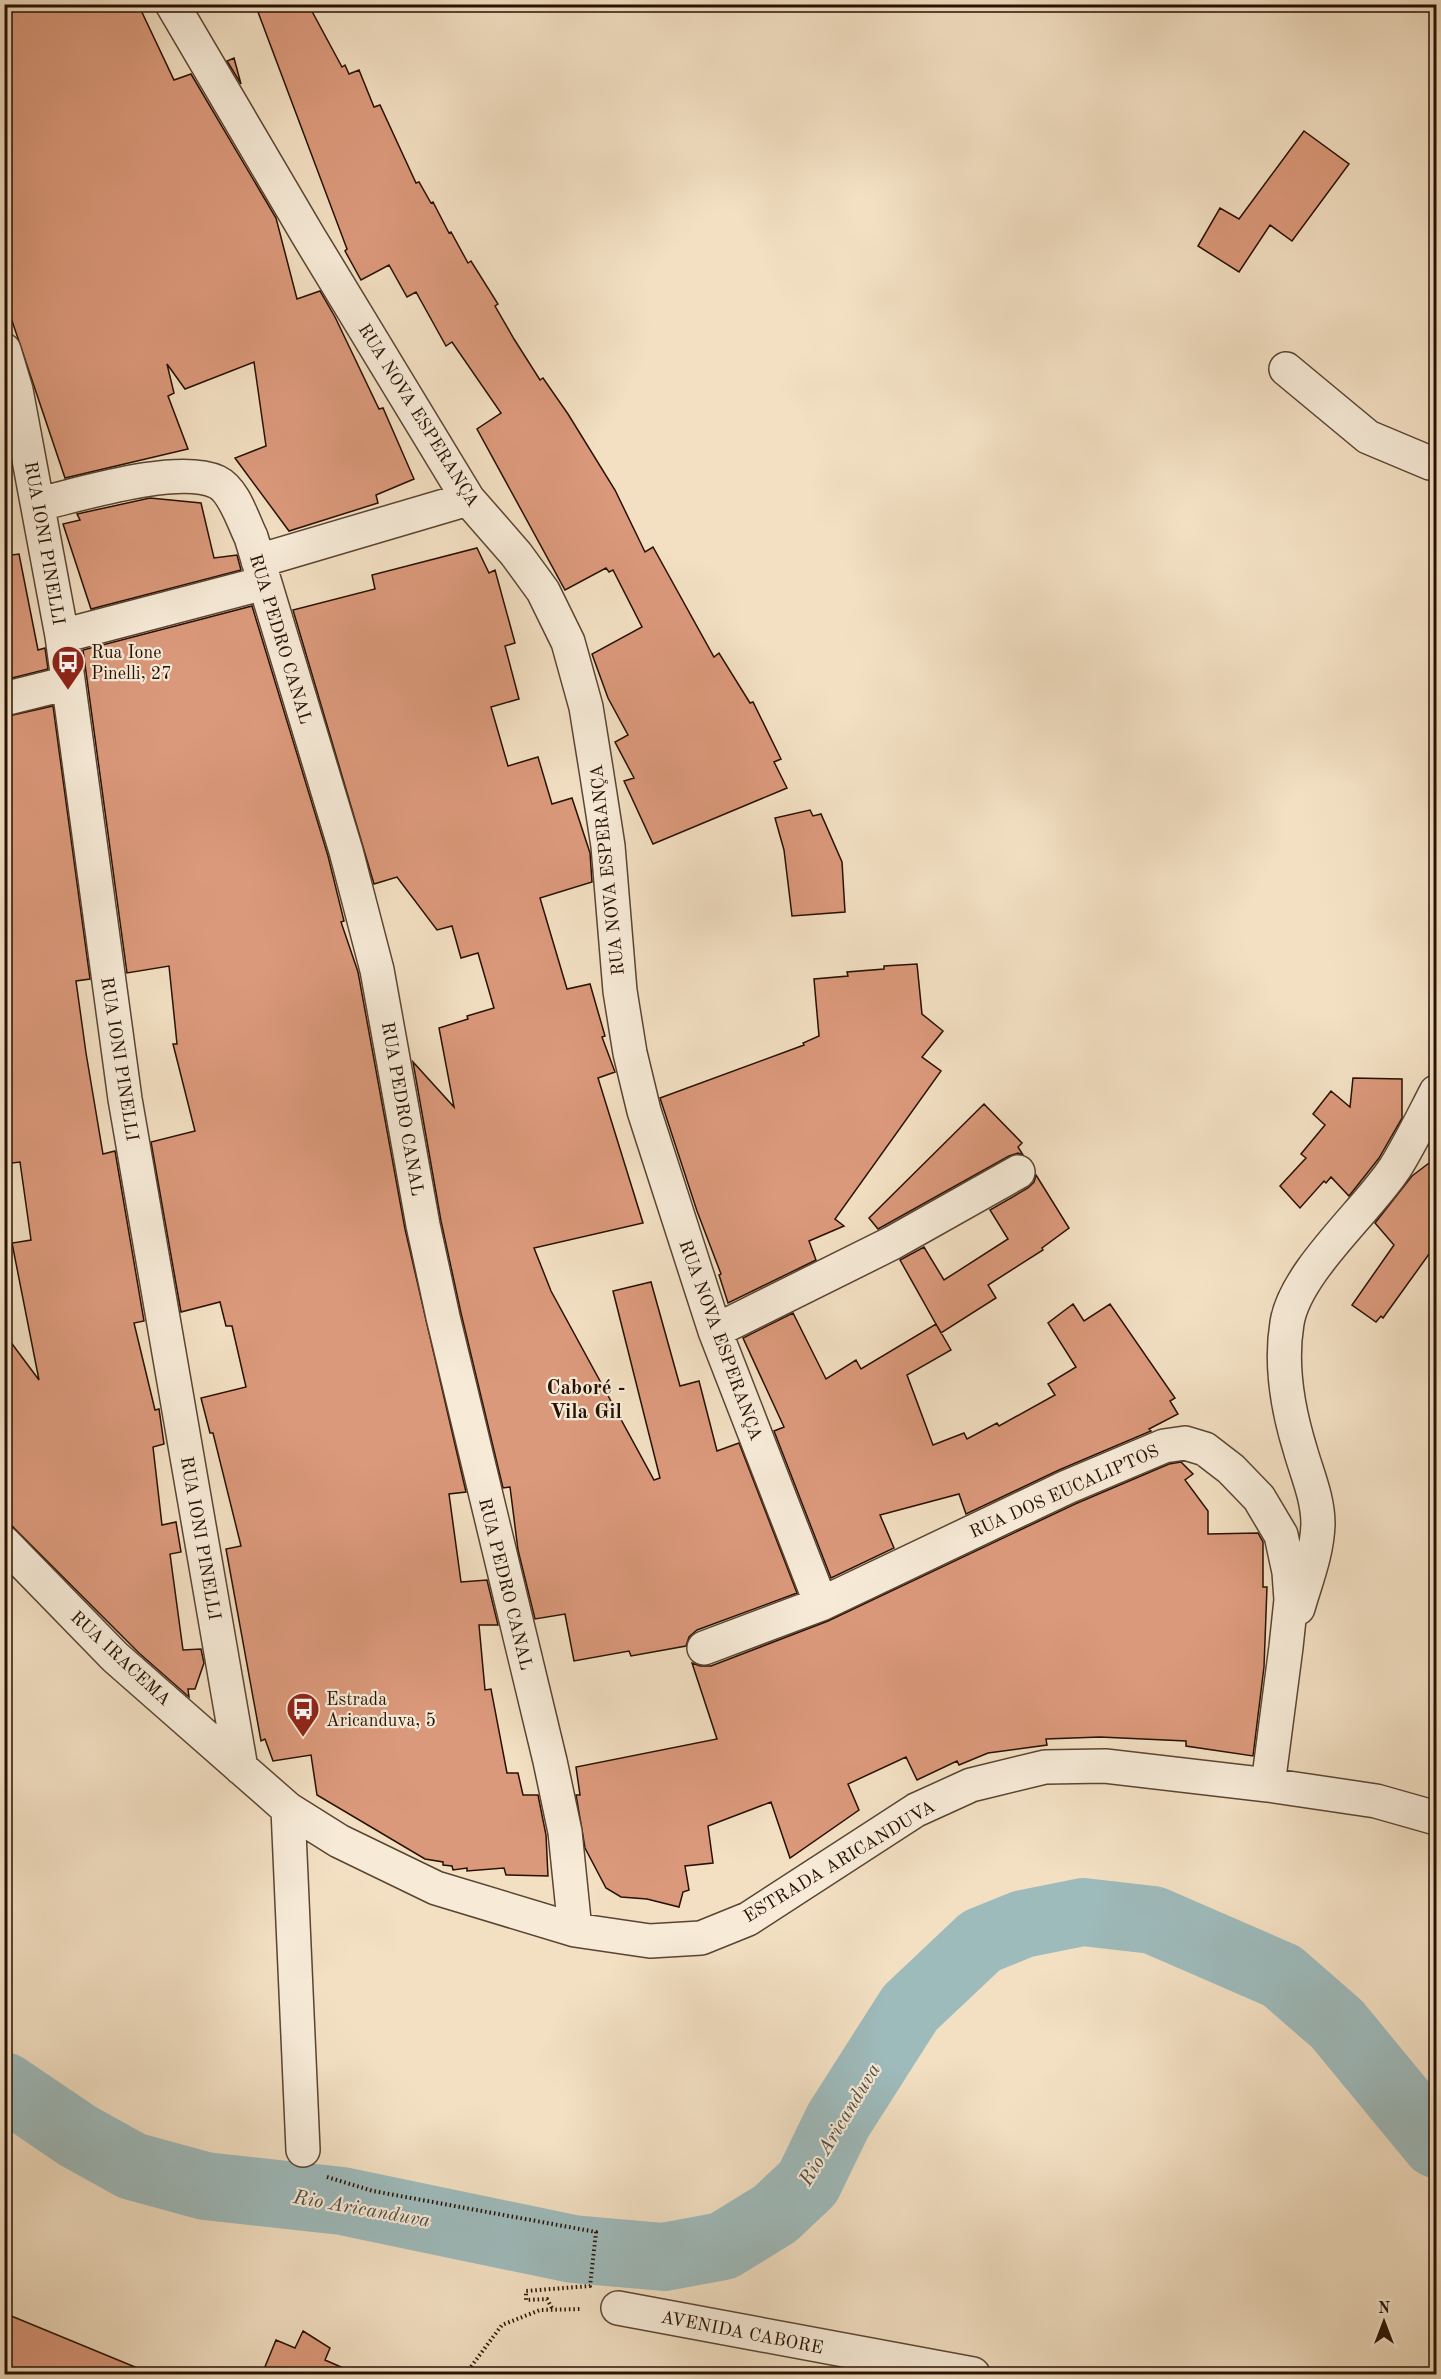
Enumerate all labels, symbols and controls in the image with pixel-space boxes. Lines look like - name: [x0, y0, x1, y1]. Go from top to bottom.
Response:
- street label: RUA NOVA ESPERANÇA: [354, 321, 482, 510]
- street label: RUA IONI PINELLI: [21, 460, 67, 626]
- street label: RUA PEDRO CANAL: [246, 552, 314, 726]
- bus stop icon: Rua Ione Pinelli, 27: [50, 644, 86, 691]
- place label: Rua Ione Pinelli, 27: [91, 644, 172, 683]
- street label: RUA NOVA ESPERANÇA: [588, 763, 628, 976]
- street label: RUA IONI PINELLI: [97, 976, 141, 1142]
- street label: RUA PEDRO CANAL: [378, 1021, 426, 1198]
- street label: RUA NOVA ESPERANÇA: [675, 1238, 765, 1443]
- district label: Caboré - Vila Gil: [547, 1378, 625, 1423]
- street label: RUA DOS EUCALIPTOS: [967, 1442, 1162, 1542]
- street label: RUA IONI PINELLI: [177, 1455, 223, 1621]
- street label: RUA PEDRO CANAL: [475, 1496, 535, 1672]
- street label: RUA IRACEMA: [67, 1608, 174, 1710]
- bus stop icon: Estrada Aricanduva, 5: [285, 1691, 321, 1738]
- place label: Estrada Aricanduva, 5: [326, 1691, 436, 1730]
- street label: ESTRADA ARICANDUVA: [741, 1797, 938, 1926]
- water label: Rio Aricanduva: [796, 2060, 885, 2190]
- water label: Rio Aricanduva: [291, 2188, 432, 2232]
- north arrow: [1354, 2292, 1414, 2352]
- text: N: [1378, 2301, 1391, 2317]
- street label: AVENIDA CABORE: [659, 2308, 824, 2358]

